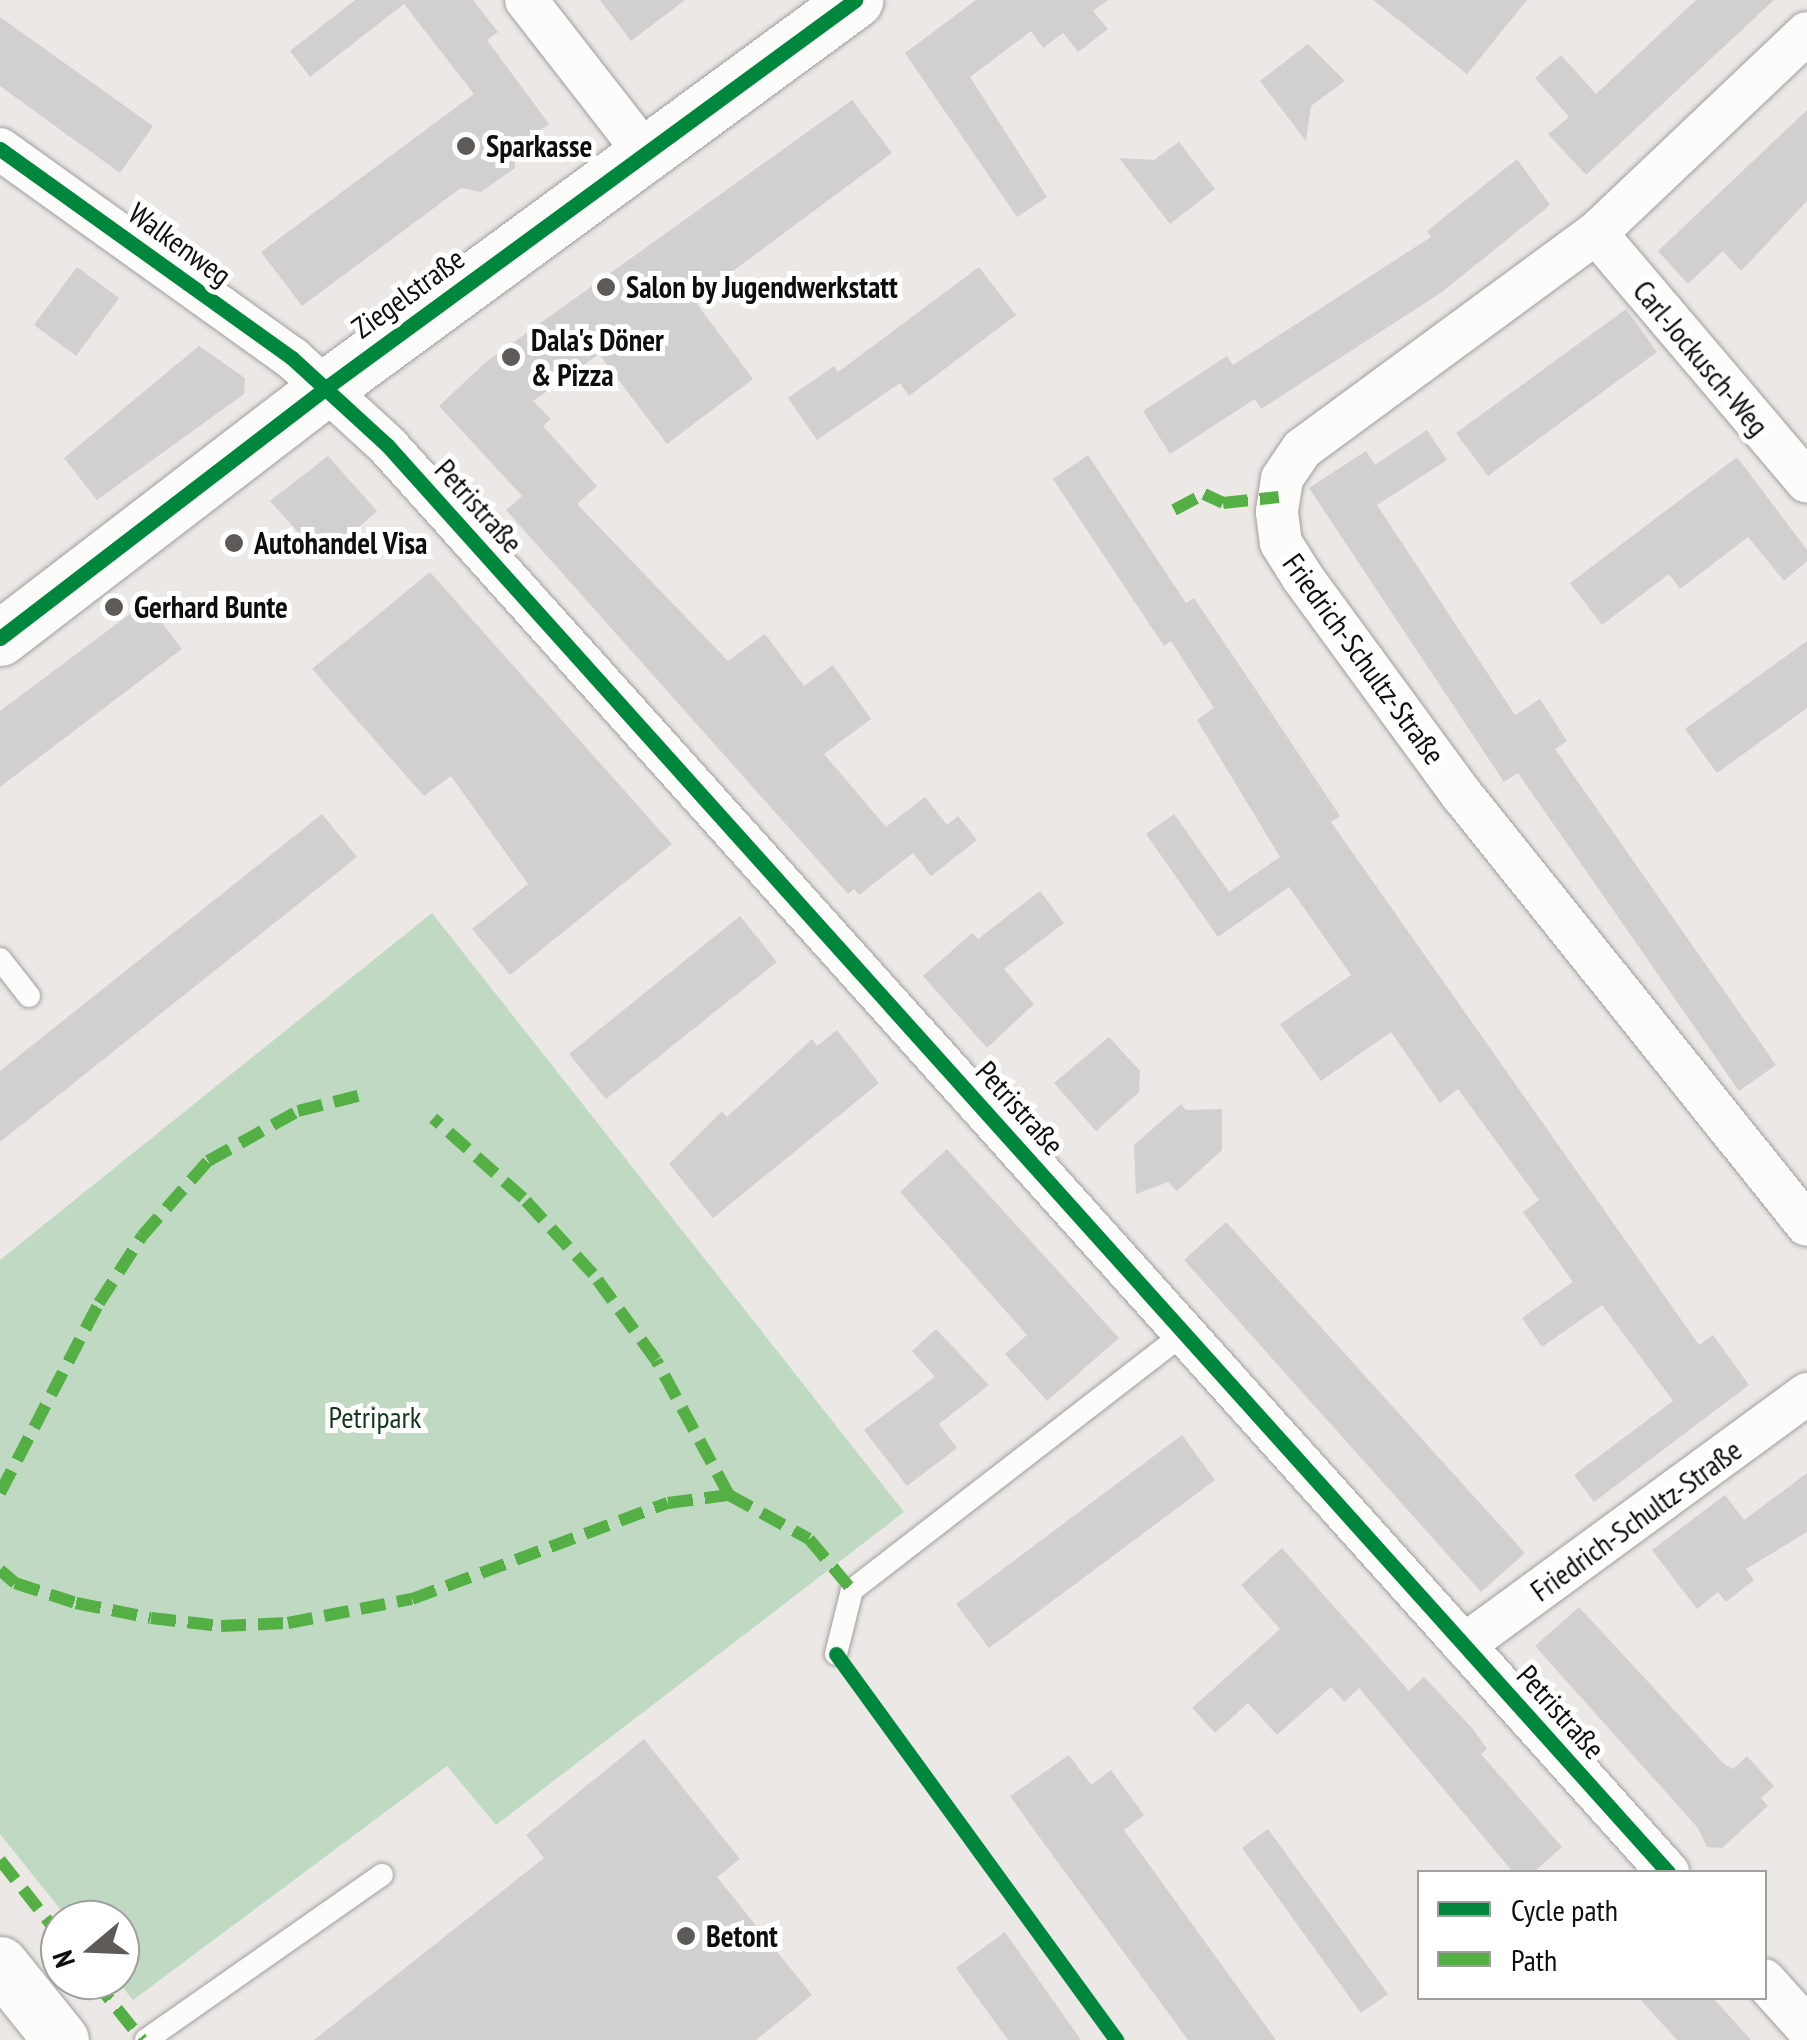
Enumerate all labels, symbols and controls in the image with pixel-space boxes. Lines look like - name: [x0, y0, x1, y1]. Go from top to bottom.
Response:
- place label: Sparkasse: [486, 128, 592, 164]
- marker: Sparkasse: [455, 135, 477, 157]
- street label: Walkenweg: [122, 195, 238, 293]
- street label: Ziegelstraße: [345, 240, 471, 346]
- place label: Salon by Jugendwerkstatt: [626, 269, 899, 305]
- street label: Carl-Jockusch-Weg: [1626, 273, 1776, 443]
- marker: Salon by Jugendwerkstatt: [595, 276, 617, 298]
- place label: Dala's Döner & Pizza: [531, 322, 664, 392]
- marker: Dala's Döner & Pizza: [500, 346, 522, 368]
- street label: Petristraße: [428, 452, 530, 560]
- place label: Autohandel Visa: [254, 525, 428, 561]
- marker: Autohandel Visa: [223, 532, 245, 554]
- street label: Friedrich-Schultz-Straße: [1275, 547, 1453, 771]
- place label: Gerhard Bunte: [134, 589, 288, 625]
- marker: Gerhard Bunte: [103, 596, 125, 618]
- street label: Petristraße: [969, 1054, 1071, 1162]
- park label: Petripark: [329, 1399, 421, 1435]
- street label: Friedrich-Schultz-Straße: [1524, 1431, 1748, 1609]
- street label: Petristraße: [1510, 1658, 1612, 1766]
- legend: [1417, 1870, 1767, 2000]
- text: Cycle path: [1511, 1890, 1618, 1929]
- north arrow: [40, 1900, 140, 2000]
- place label: Betont: [706, 1918, 778, 1954]
- marker: Betont: [675, 1925, 697, 1947]
- text: Path: [1511, 1940, 1557, 1979]
- text: N: [43, 1946, 83, 1972]

